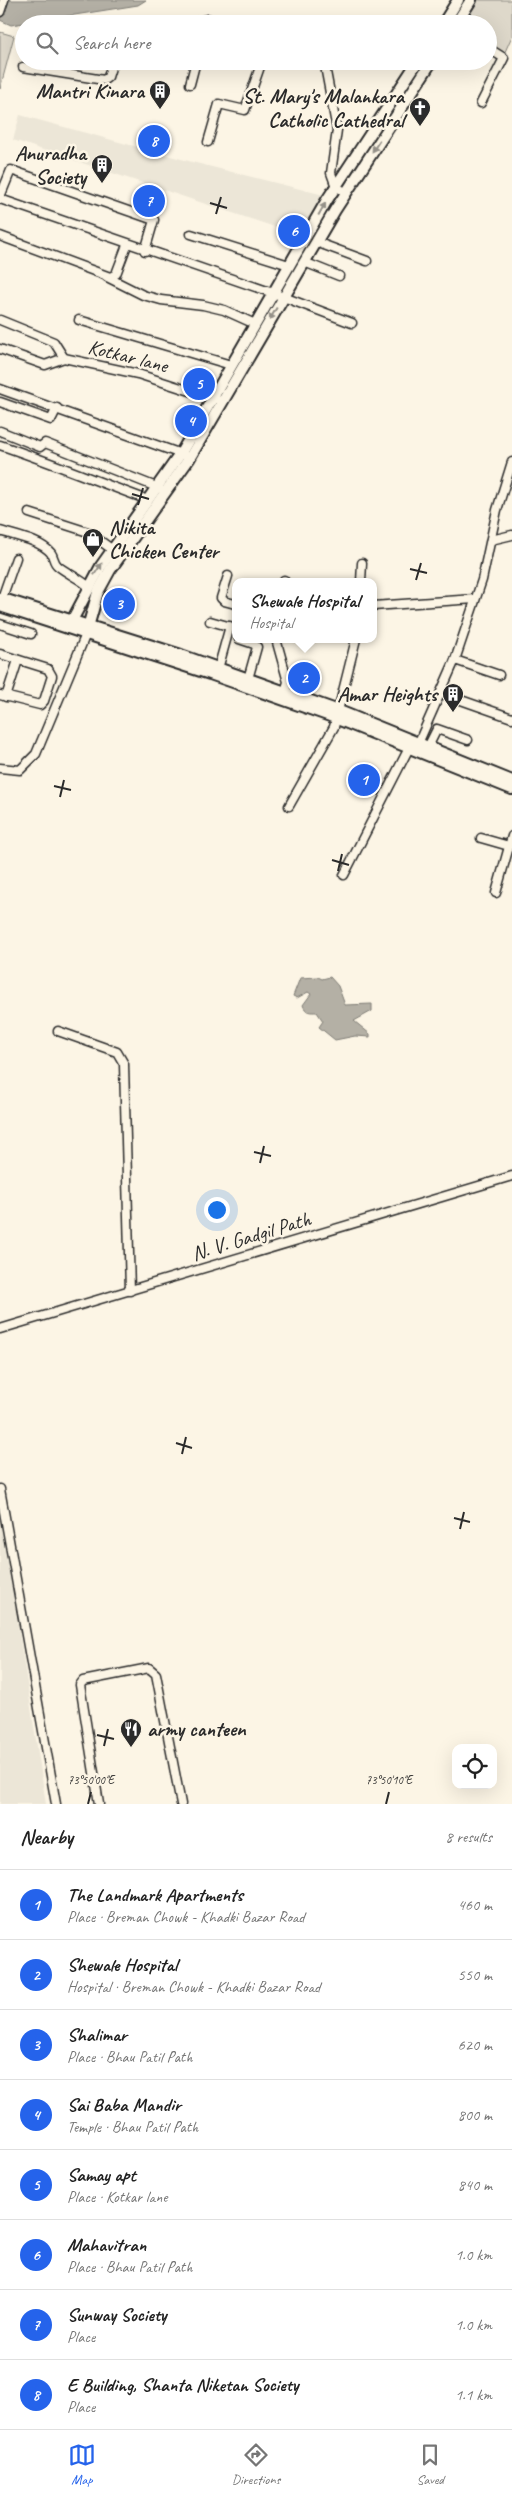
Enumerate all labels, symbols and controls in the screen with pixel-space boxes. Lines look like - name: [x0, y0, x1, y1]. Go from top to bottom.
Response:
- search box: [15, 15, 497, 70]
- icon: search: [33, 29, 61, 57]
- text: Search here: [73, 31, 150, 55]
- place label: Mantri Kinara: [36, 78, 145, 104]
- building icon: Mantri Kinara: [148, 79, 172, 110]
- place label: St. Mary's Malankara Catholic Cathedral: [242, 83, 408, 133]
- church icon: St. Mary's Malankara Catholic Cathedral: [408, 96, 432, 127]
- pin: 8: [138, 122, 170, 160]
- one-way arrow: [371, 139, 381, 152]
- place label: Anuradha Society: [15, 140, 89, 190]
- building icon: Anuradha Society: [90, 153, 114, 184]
- pin: 7: [133, 182, 165, 220]
- one-way arrow: [318, 202, 327, 215]
- pin: 6: [278, 212, 310, 250]
- one-way arrow: [269, 308, 278, 321]
- street label: Kotkar lane: [86, 334, 173, 379]
- pin: 5: [183, 365, 215, 403]
- pin: 4: [175, 402, 207, 440]
- place label: Nikita Chicken Center: [109, 514, 221, 564]
- shop icon: Nikita Chicken Center: [81, 527, 105, 558]
- one-way arrow: [94, 563, 103, 576]
- popup: [232, 578, 377, 643]
- pin: 3: [103, 585, 135, 623]
- text: Shewale Hospital: [249, 589, 360, 613]
- text: Hospital: [249, 613, 293, 633]
- pin: 2: [288, 659, 320, 697]
- place label: Amar Heights: [337, 681, 440, 707]
- building icon: Amar Heights: [441, 682, 465, 713]
- pin: 1: [348, 761, 380, 799]
- your location: [204, 1197, 230, 1223]
- street label: N. V. Gadgil Path: [188, 1205, 315, 1266]
- place label: army canteen: [147, 1716, 247, 1742]
- restaurant icon: army canteen: [119, 1717, 143, 1748]
- map controls: [452, 1744, 497, 1789]
- button: locate: [452, 1744, 497, 1789]
- text: 73°50'00"E: [68, 1772, 116, 1788]
- text: 73°50'10"E: [366, 1772, 414, 1788]
- text: Nearby: [20, 1824, 73, 1850]
- text: 8 results: [445, 1827, 492, 1847]
- text: The Landmark Apartments: [67, 1883, 243, 1907]
- text: 1: [32, 1895, 40, 1915]
- text: 460 m: [458, 1895, 492, 1915]
- text: Place · Breman Chowk - Khadki Bazar Road: [67, 1907, 305, 1927]
- text: Shewale Hospital: [67, 1953, 177, 1977]
- text: 2: [32, 1965, 40, 1985]
- text: 550 m: [458, 1965, 492, 1985]
- text: Hospital · Breman Chowk - Khadki Bazar Road: [67, 1977, 320, 1997]
- text: Shalimar: [67, 2023, 127, 2047]
- text: 3: [32, 2035, 40, 2055]
- text: 620 m: [458, 2035, 492, 2055]
- text: Place · Bhau Patil Path: [67, 2047, 192, 2067]
- text: Sai Baba Mandir: [67, 2093, 181, 2117]
- text: 4: [32, 2105, 40, 2125]
- text: 800 m: [458, 2105, 492, 2125]
- text: Temple · Bhau Patil Path: [67, 2117, 198, 2137]
- text: Samay apt: [67, 2163, 136, 2187]
- text: 5: [33, 2175, 39, 2195]
- text: 840 m: [458, 2175, 492, 2195]
- text: Place · Kotkar lane: [67, 2187, 168, 2207]
- text: Mahavitran: [67, 2233, 146, 2257]
- text: 6: [32, 2245, 40, 2265]
- text: 1.0 km: [455, 2245, 492, 2265]
- text: Place · Bhau Patil Path: [67, 2257, 192, 2277]
- text: Sunway Society: [67, 2303, 167, 2327]
- text: 7: [32, 2315, 40, 2335]
- text: 1.0 km: [455, 2315, 492, 2335]
- text: Place: [67, 2327, 95, 2347]
- text: E Building, Shanta Niketan Society: [67, 2373, 298, 2397]
- text: 8: [32, 2385, 40, 2405]
- text: 1.1 km: [455, 2385, 492, 2405]
- text: Place: [67, 2397, 95, 2417]
- tab: Map: [68, 2441, 96, 2488]
- tab: Directions: [232, 2441, 280, 2488]
- tab: Saved: [416, 2441, 444, 2488]

